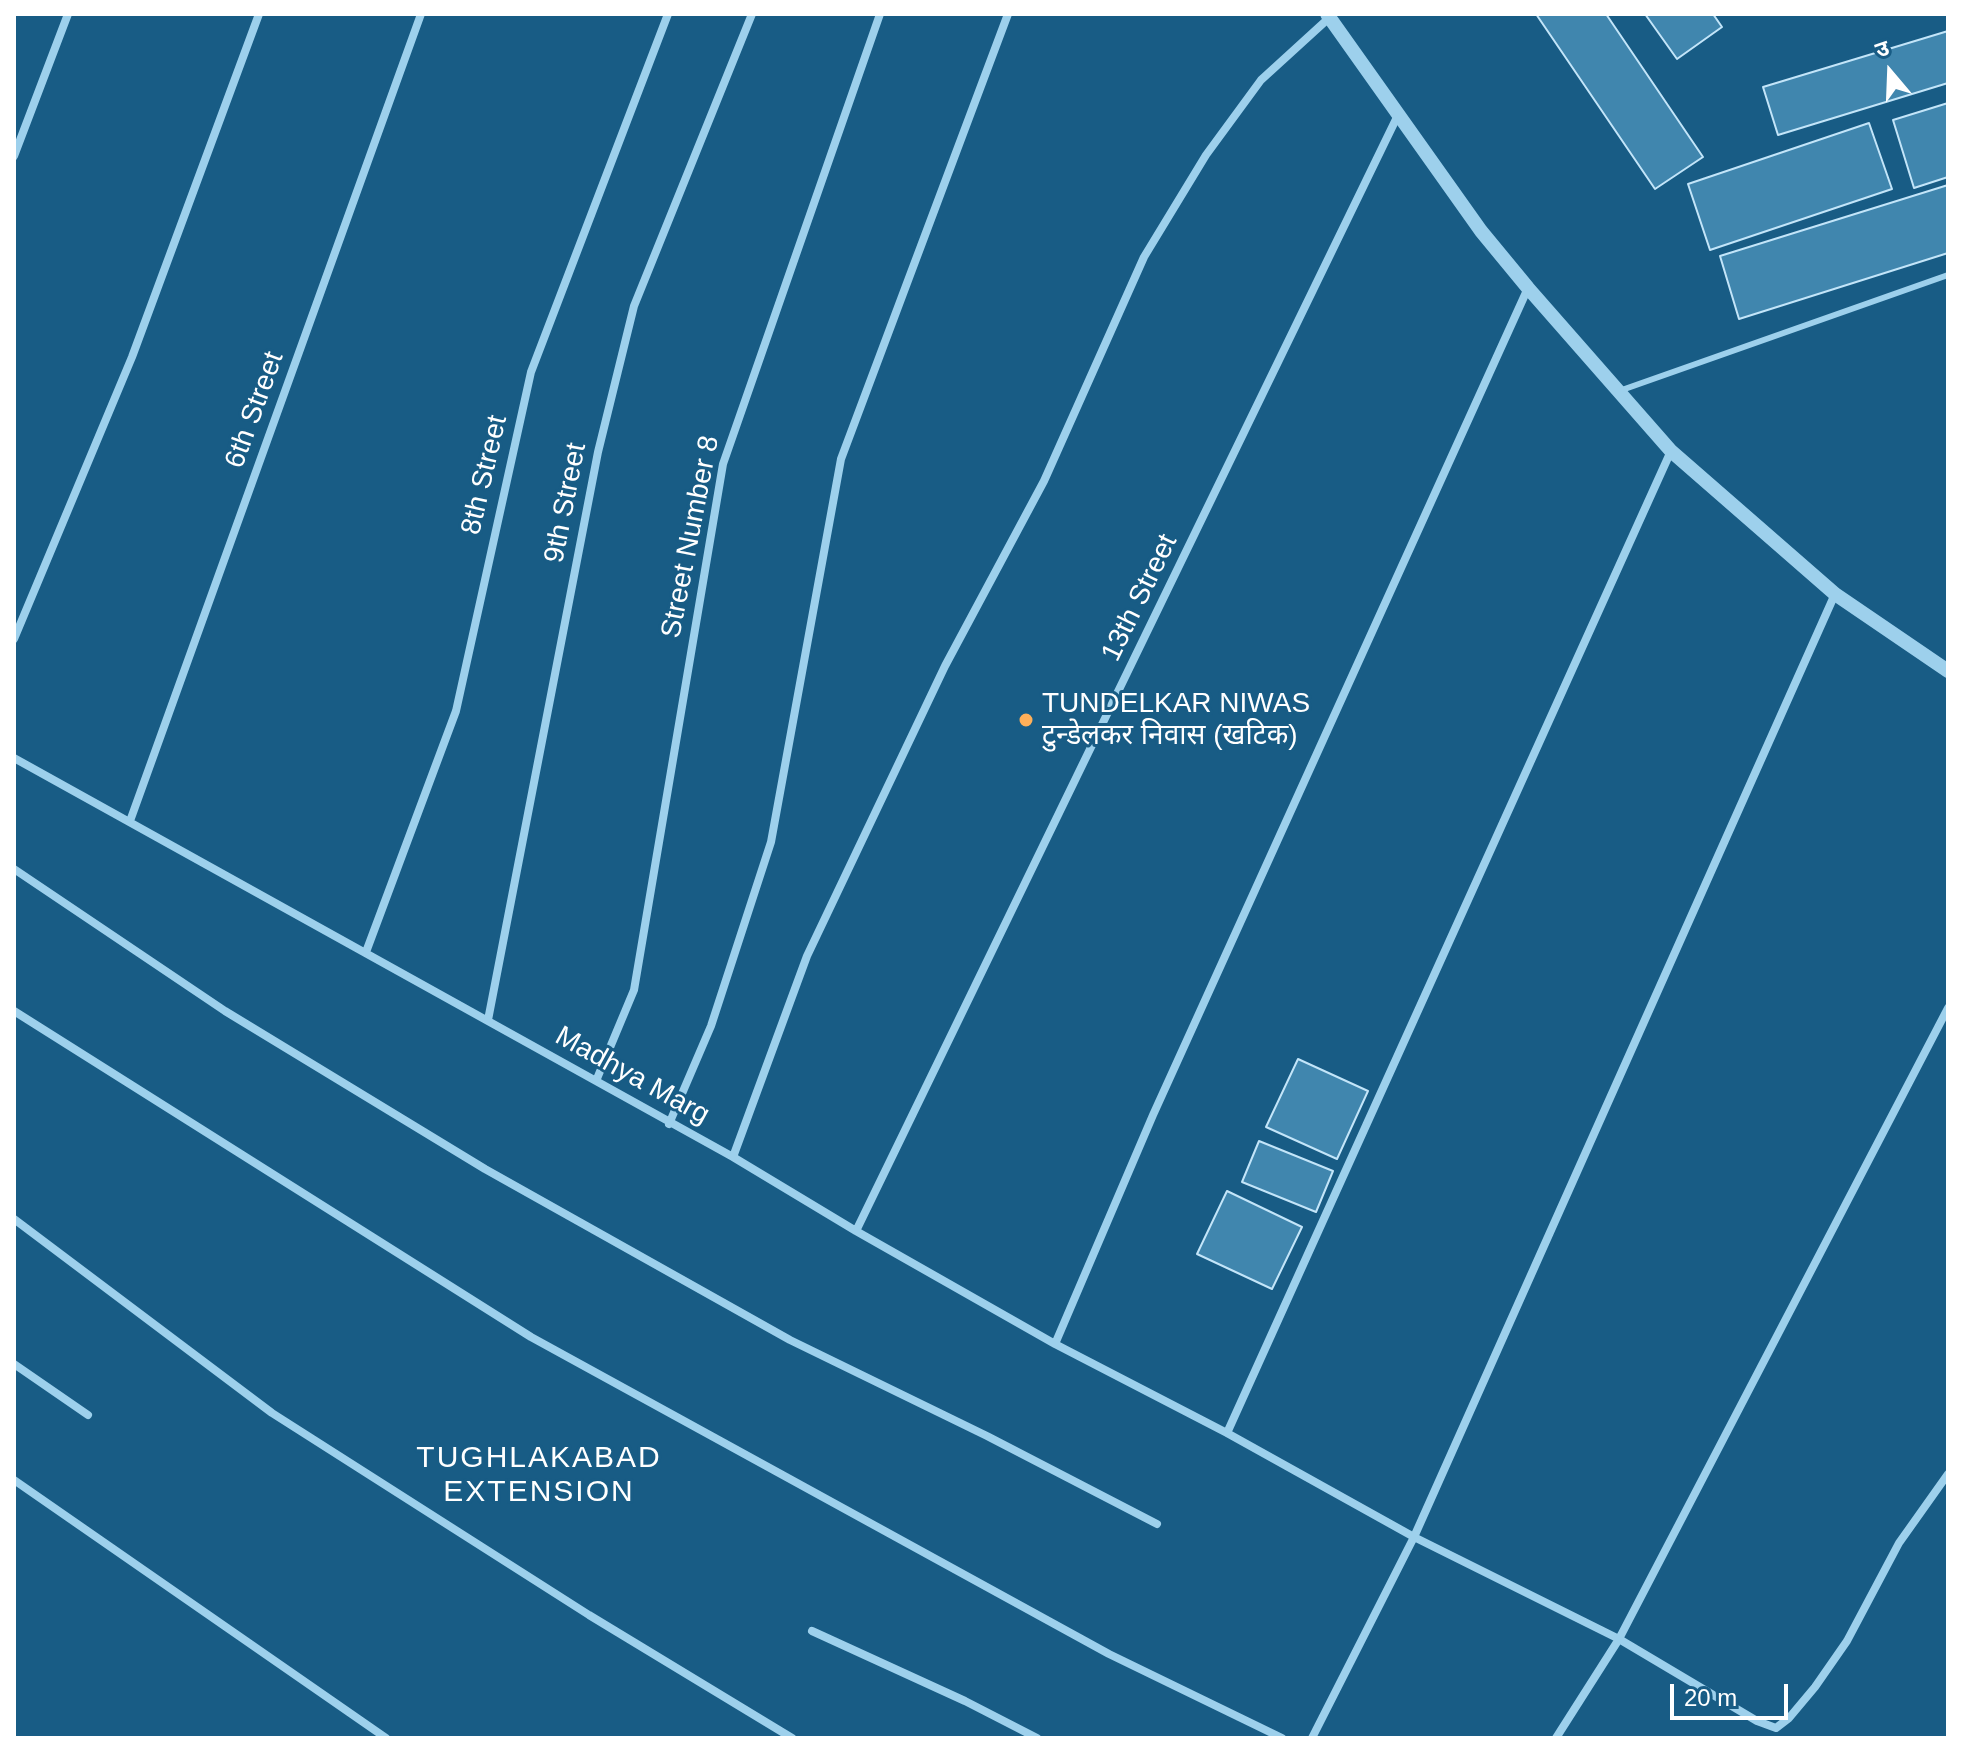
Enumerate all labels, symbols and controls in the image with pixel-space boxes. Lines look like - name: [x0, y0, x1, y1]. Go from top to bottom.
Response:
- north arrow: [1850, 32, 1930, 112]
- text: उ: [1872, 35, 1892, 63]
- street label: 6th Street: [218, 347, 292, 473]
- street label: 8th Street: [455, 412, 515, 538]
- street label: Street Number 8: [655, 433, 727, 641]
- street label: 9th Street: [538, 440, 594, 566]
- street label: 13th Street: [1095, 529, 1185, 667]
- place label: TUNDELKAR NIWAS टुन्डेलकर निवास (खटिक): [1042, 687, 1310, 753]
- marker: TUNDELKAR NIWAS टुन्डेलकर निवास (खटिक): [1017, 711, 1035, 729]
- street label: Madhya Marg: [549, 1020, 715, 1132]
- district label: TUGHLAKABAD EXTENSION: [416, 1441, 662, 1512]
- scale bar: [1674, 1668, 1792, 1718]
- text: 20 m: [1684, 1684, 1737, 1711]

